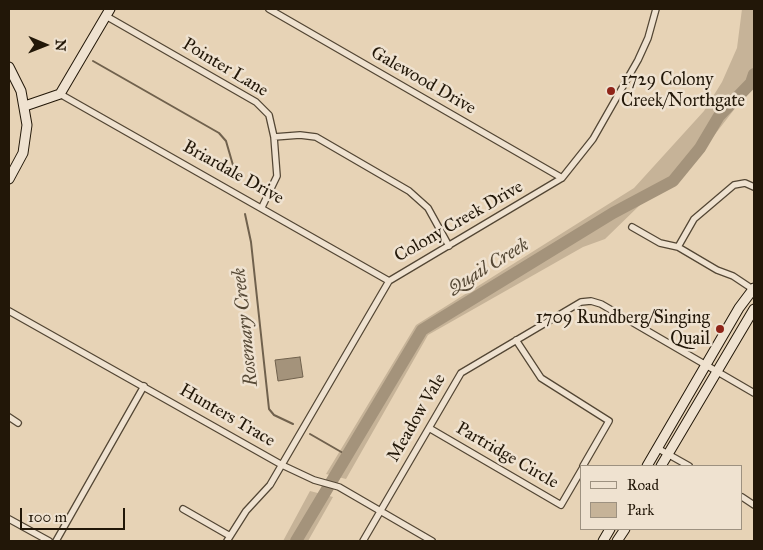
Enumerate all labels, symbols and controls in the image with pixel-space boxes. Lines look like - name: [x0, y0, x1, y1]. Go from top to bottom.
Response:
- north arrow: [20, 20, 70, 70]
- street label: Pointer Lane: [178, 34, 272, 102]
- text: N: [52, 39, 69, 51]
- street label: Galewood Drive: [367, 42, 479, 120]
- place label: 1729 Colony Creek/Northgate: [621, 70, 745, 112]
- marker: 1729 Colony Creek/Northgate: [605, 85, 617, 97]
- street label: Briardale Drive: [179, 136, 287, 210]
- street label: Colony Creek Drive: [391, 176, 527, 268]
- water label: Quail Creek: [445, 234, 533, 300]
- water label: Rosemary Creek: [228, 267, 264, 387]
- place label: 1709 Rundberg/Singing Quail: [536, 308, 710, 350]
- marker: 1709 Rundberg/Singing Quail: [714, 323, 726, 335]
- street label: Meadow Vale: [383, 370, 451, 466]
- street label: Hunters Trace: [175, 380, 279, 452]
- street label: Partridge Circle: [452, 418, 562, 494]
- legend: [580, 465, 743, 530]
- text: Road: [627, 476, 659, 494]
- scale bar: [22, 498, 128, 530]
- text: Park: [627, 501, 654, 519]
- text: 100 m: [28, 508, 67, 526]

